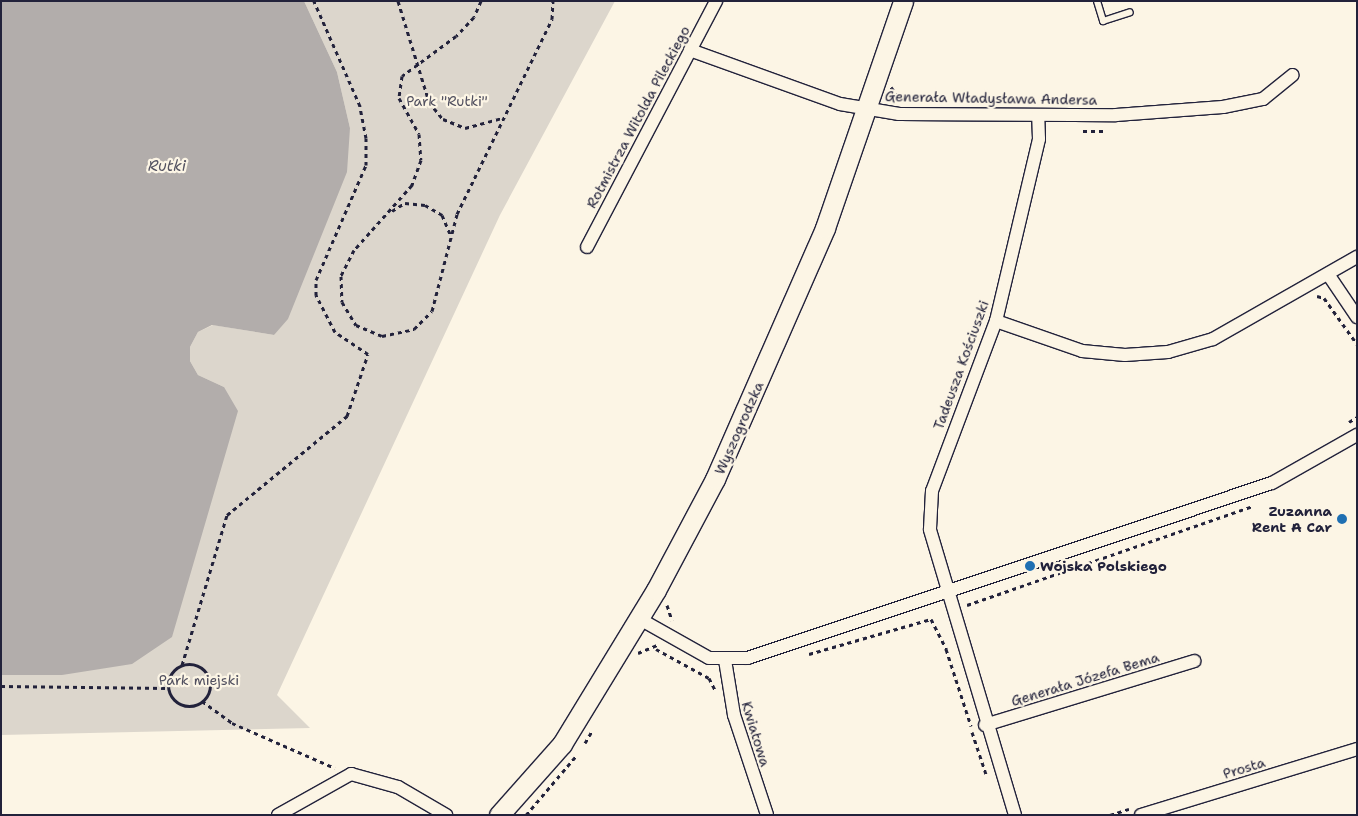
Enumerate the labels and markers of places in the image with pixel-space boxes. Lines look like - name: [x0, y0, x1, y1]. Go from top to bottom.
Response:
- place label: Zuzanna Rent A Car: [1252, 503, 1332, 536]
- marker: Zuzanna Rent A Car: [1336, 513, 1348, 525]
- place label: Wojska Polskiego: [1040, 558, 1167, 574]
- marker: Wojska Polskiego: [1024, 560, 1036, 572]

